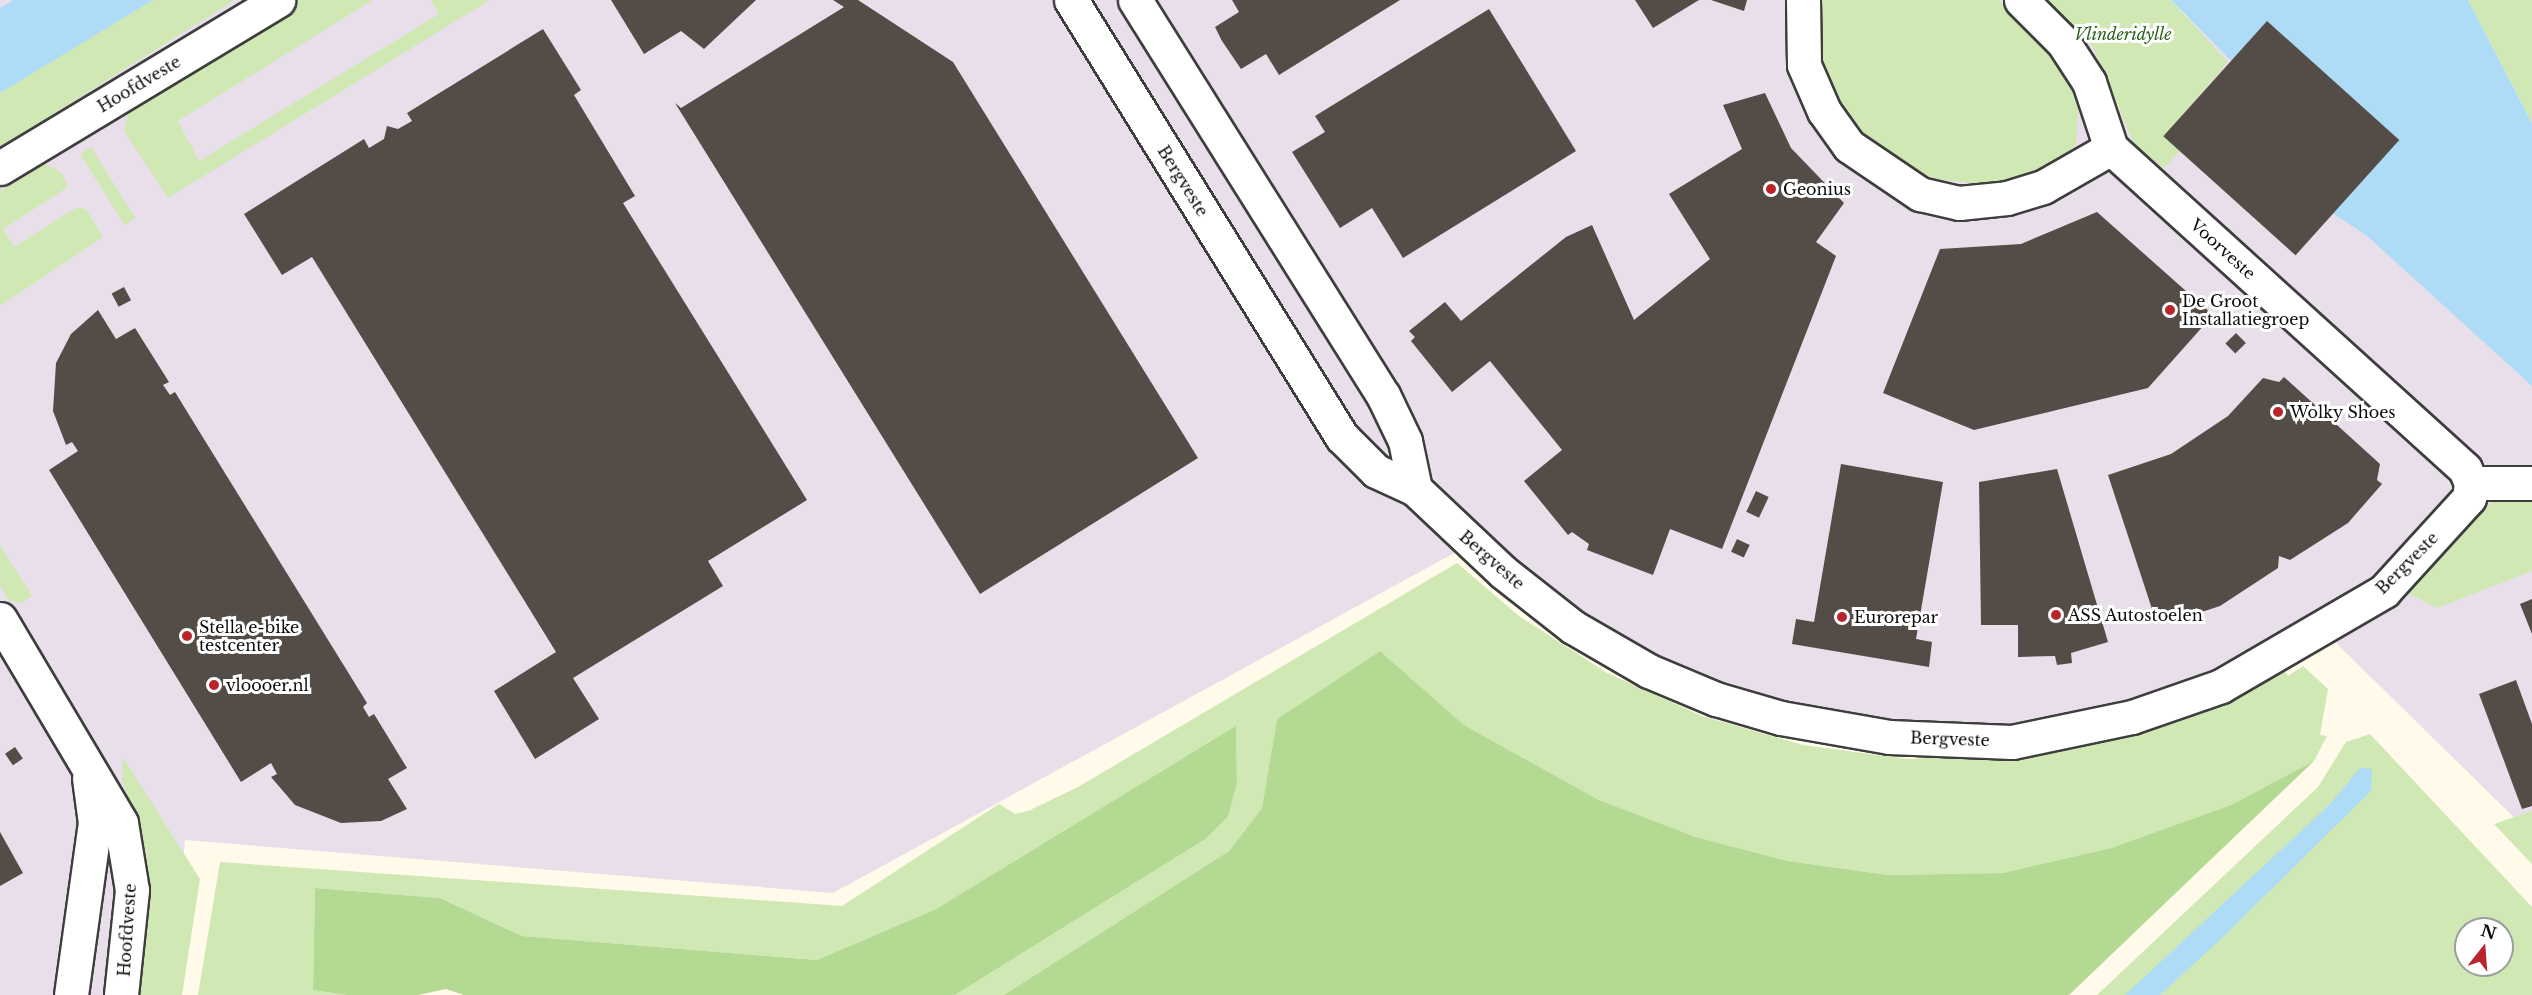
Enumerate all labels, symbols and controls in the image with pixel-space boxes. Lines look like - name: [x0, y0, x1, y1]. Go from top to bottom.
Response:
- park label: Vlinderidylle: [2074, 24, 2172, 44]
- street label: Hoofdveste: [94, 52, 184, 116]
- street label: Bergveste: [1154, 142, 1212, 220]
- place label: Geonius: [1783, 179, 1851, 199]
- marker: Geonius: [1764, 182, 1778, 196]
- street label: Voorveste: [2187, 215, 2259, 283]
- place label: De Groot Installatiegroep: [2182, 291, 2309, 329]
- marker: De Groot Installatiegroep: [2163, 303, 2177, 317]
- place label: Wolky Shoes: [2290, 402, 2396, 422]
- marker: Wolky Shoes: [2271, 405, 2285, 419]
- street label: Bergveste: [1456, 527, 1528, 593]
- street label: Bergveste: [2372, 528, 2442, 598]
- place label: ASS Autostoelen: [2068, 605, 2203, 625]
- place label: Eurorepar: [1854, 607, 1938, 627]
- marker: ASS Autostoelen: [2049, 608, 2063, 622]
- marker: Eurorepar: [1835, 610, 1849, 624]
- place label: Stella e-bike testcenter: [199, 617, 299, 655]
- marker: Stella e-bike testcenter: [180, 629, 194, 643]
- place label: vloooer.nl: [226, 675, 309, 695]
- marker: vloooer.nl: [207, 678, 221, 692]
- street label: Bergveste: [1910, 728, 1990, 750]
- street label: Hoofdveste: [114, 883, 140, 977]
- north arrow: [2454, 917, 2514, 977]
- text: N: [2479, 920, 2499, 943]

